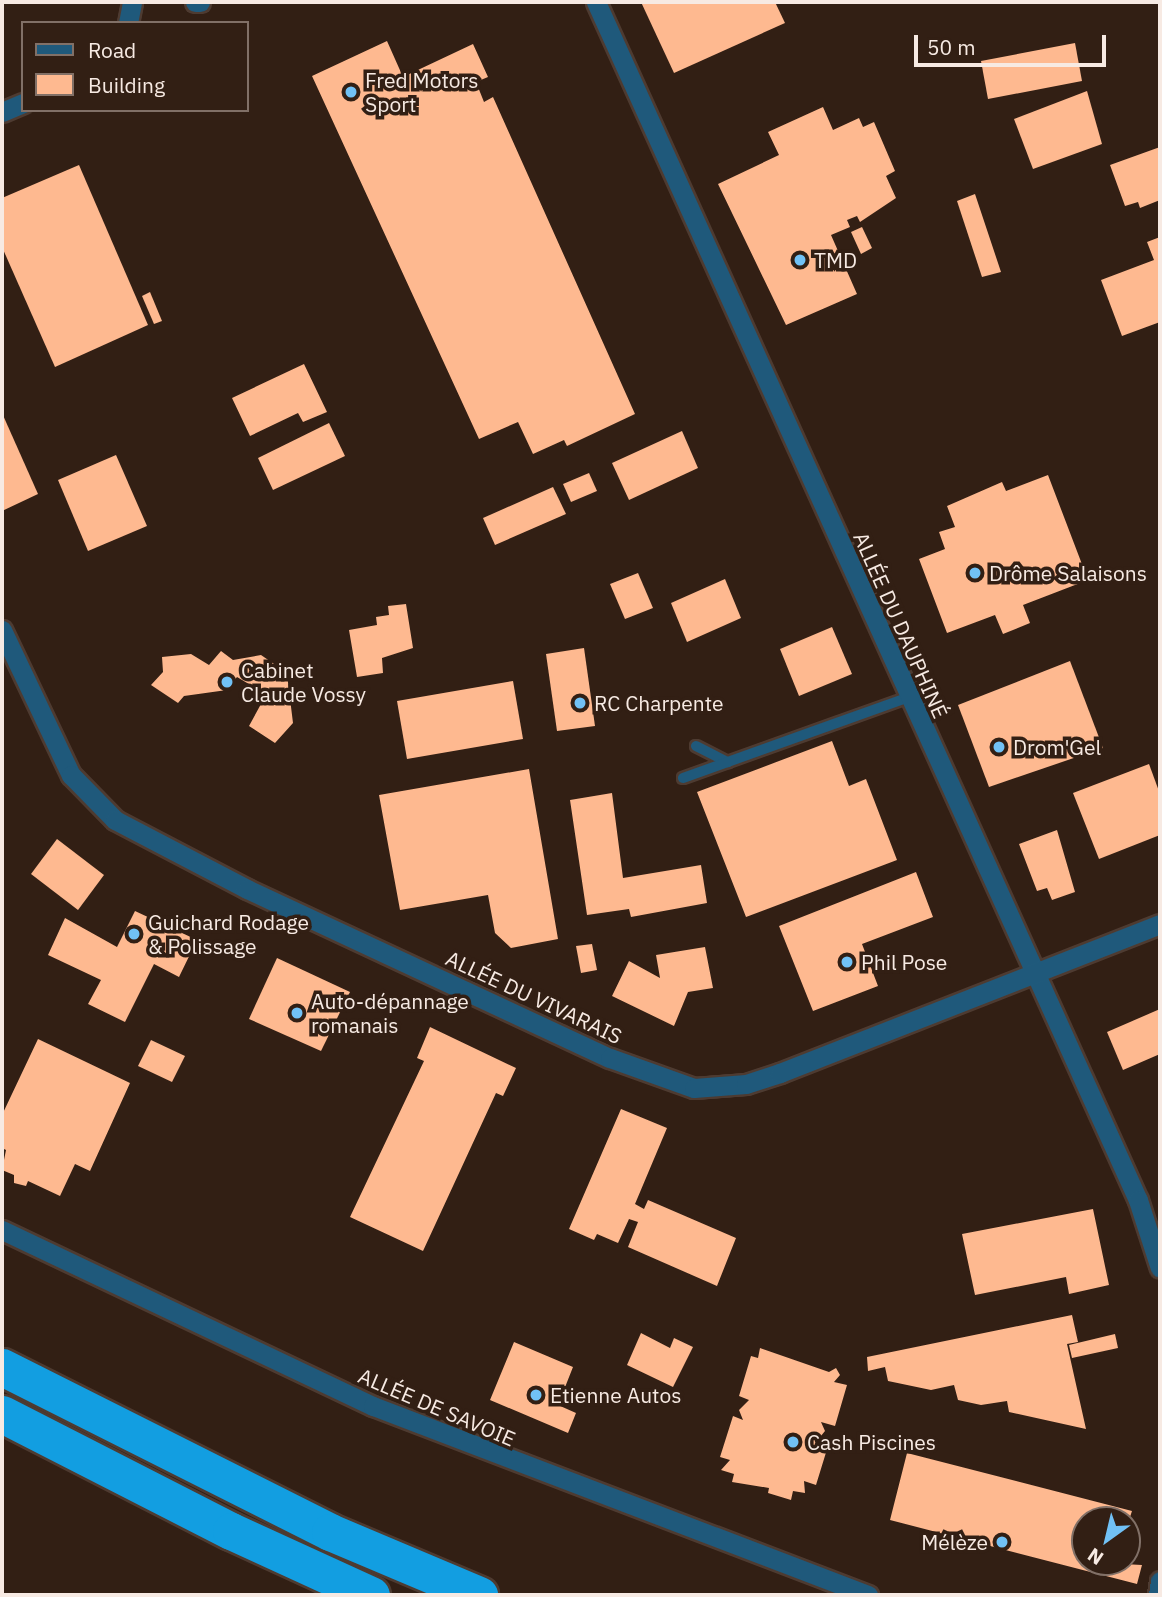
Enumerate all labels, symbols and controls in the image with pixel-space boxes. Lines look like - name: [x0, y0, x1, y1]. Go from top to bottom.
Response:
- legend: [21, 21, 248, 112]
- scale bar: [917, 21, 1110, 65]
- text: 50 m: [927, 33, 976, 61]
- text: Road: [88, 36, 136, 64]
- place label: Fred Motors Sport: [365, 67, 478, 117]
- text: Building: [88, 71, 165, 99]
- marker: Fred Motors Sport: [343, 84, 359, 100]
- place label: TMD: [814, 247, 857, 273]
- marker: TMD: [792, 252, 808, 268]
- street label: ALLÉE DU DAUPHINÉ: [848, 528, 954, 722]
- place label: Drôme Salaisons: [989, 560, 1147, 586]
- marker: Drôme Salaisons: [967, 565, 983, 581]
- place label: Cabinet Claude Vossy: [241, 657, 366, 707]
- marker: Cabinet Claude Vossy: [219, 674, 235, 690]
- place label: RC Charpente: [594, 690, 724, 716]
- marker: RC Charpente: [572, 695, 588, 711]
- place label: Drom'Gel: [1013, 734, 1101, 760]
- marker: Drom'Gel: [991, 739, 1007, 755]
- place label: Guichard Rodage & Polissage: [148, 909, 309, 959]
- marker: Guichard Rodage & Polissage: [126, 926, 142, 942]
- street label: ALLÉE DU VIVARAIS: [442, 945, 626, 1049]
- place label: Phil Pose: [861, 949, 947, 975]
- marker: Phil Pose: [839, 954, 855, 970]
- place label: Auto-dépannage romanais: [311, 988, 469, 1038]
- marker: Auto-dépannage romanais: [289, 1005, 305, 1021]
- street label: ALLÉE DE SAVOIE: [355, 1363, 519, 1451]
- place label: Etienne Autos: [550, 1382, 681, 1408]
- marker: Etienne Autos: [528, 1387, 544, 1403]
- place label: Cash Piscines: [807, 1429, 936, 1455]
- marker: Cash Piscines: [785, 1434, 801, 1450]
- north arrow: [1071, 1506, 1141, 1576]
- place label: Mélèze: [921, 1529, 988, 1555]
- marker: Mélèze: [994, 1534, 1010, 1550]
- text: N: [1083, 1543, 1108, 1571]

